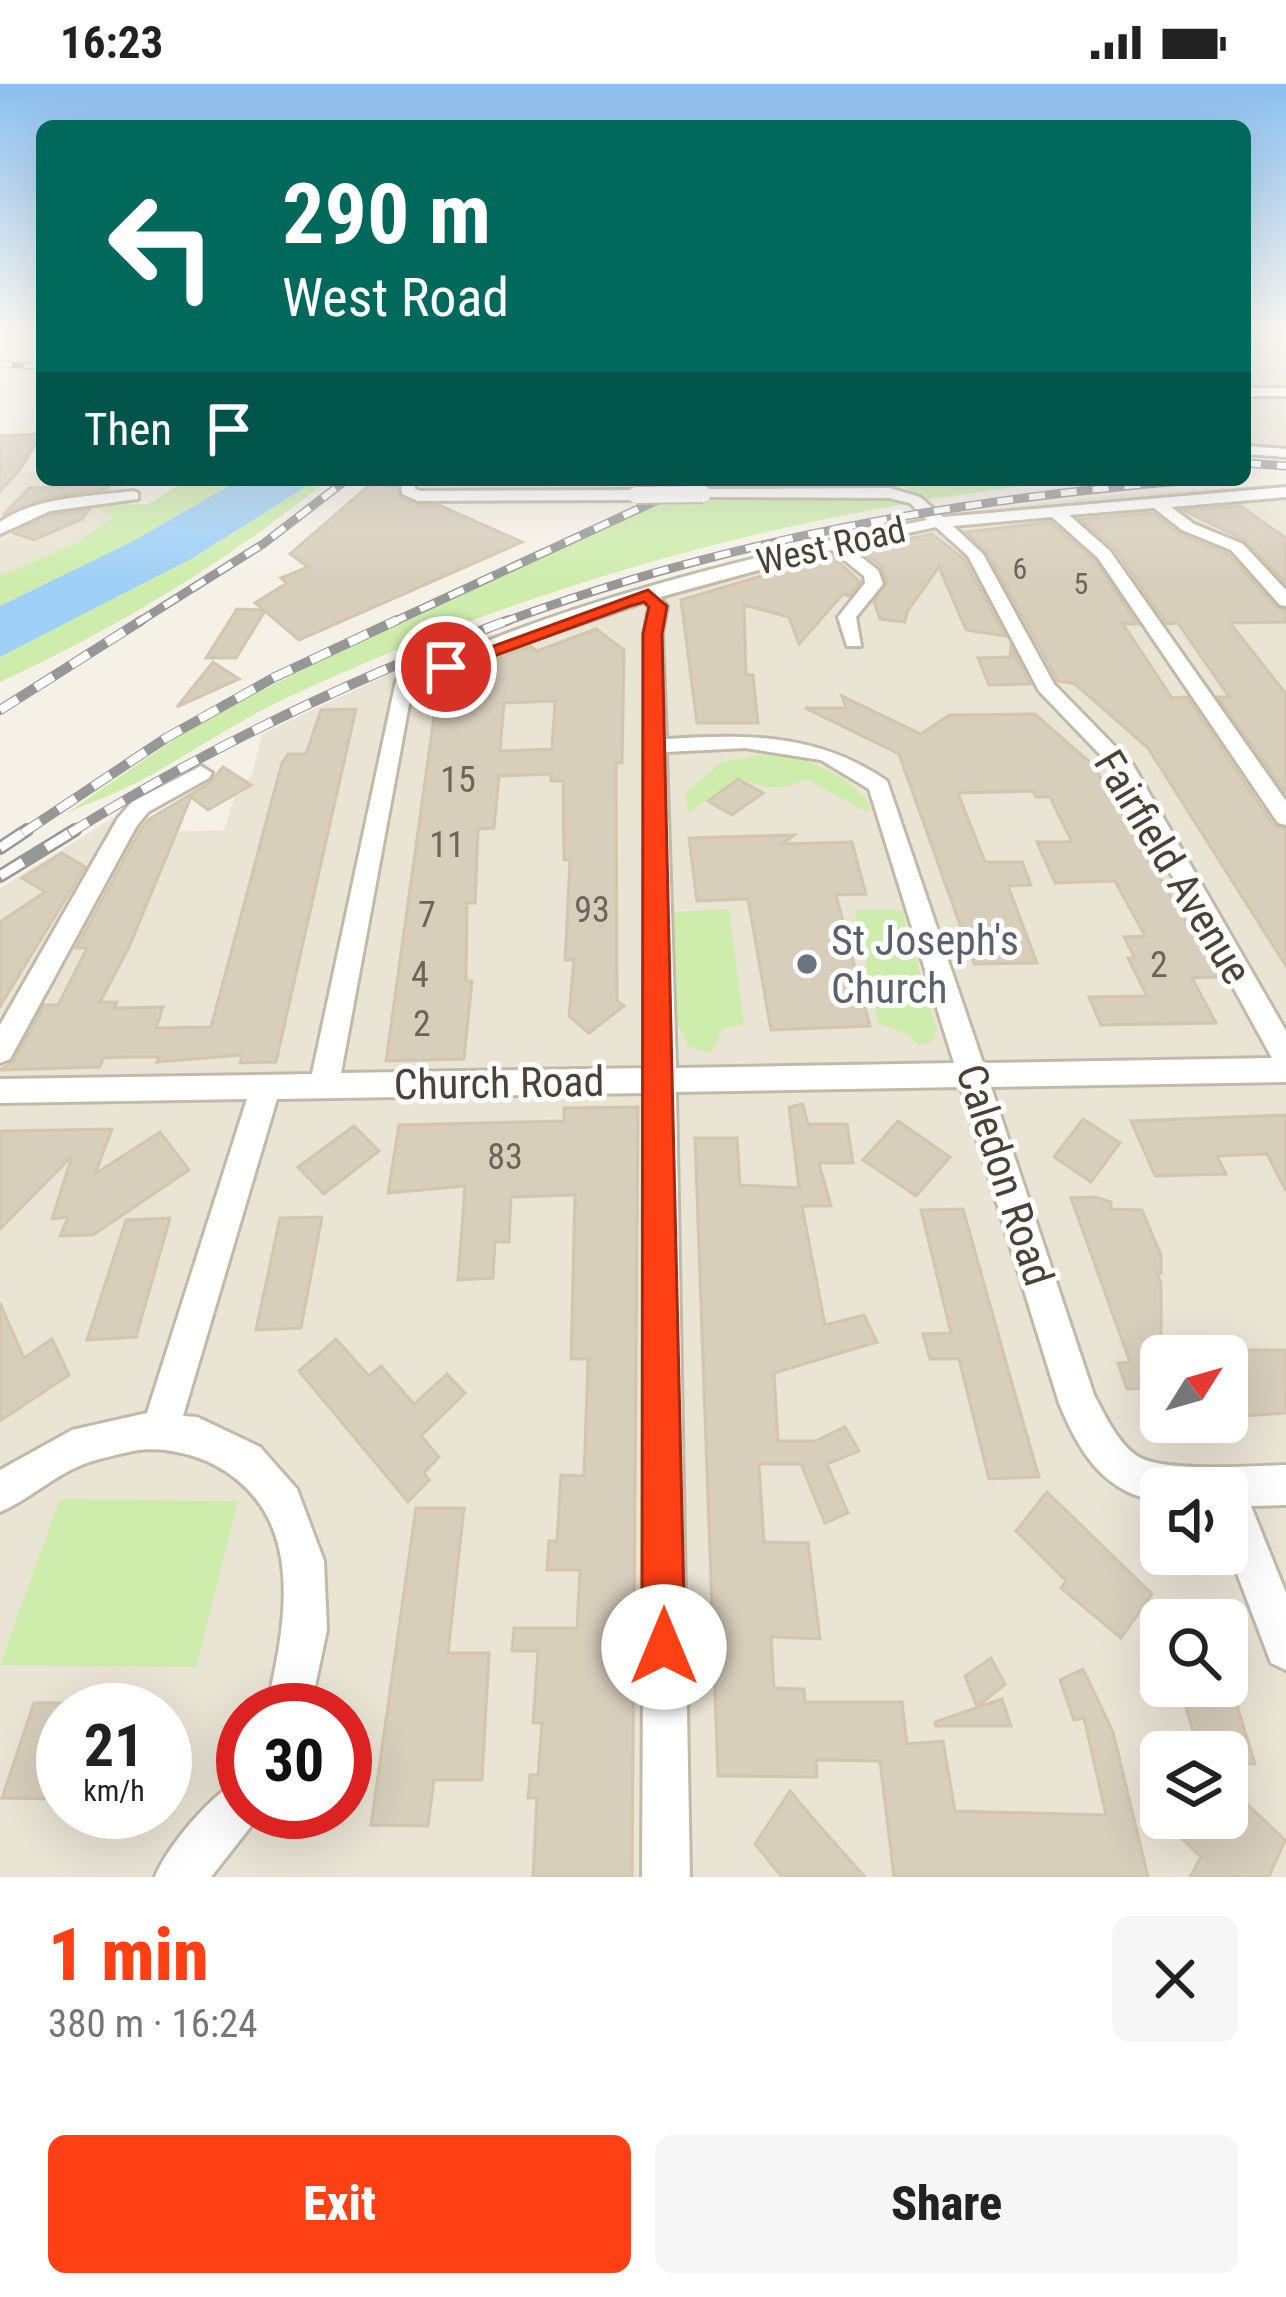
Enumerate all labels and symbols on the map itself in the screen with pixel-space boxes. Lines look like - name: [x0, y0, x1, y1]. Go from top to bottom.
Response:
- street label: West Road: [753, 509, 909, 583]
- house number: 6: [1013, 551, 1027, 586]
- house number: 5: [1074, 566, 1088, 601]
- pin: [395, 616, 497, 718]
- street label: Fairfield Avenue: [1084, 742, 1262, 992]
- house number: 15: [440, 759, 476, 801]
- house number: 11: [429, 824, 465, 866]
- house number: 93: [574, 889, 610, 931]
- house number: 7: [418, 894, 436, 936]
- place label: St Joseph's Church: [831, 916, 1019, 1013]
- house number: 2: [1150, 944, 1168, 986]
- marker: St Joseph's Church: [794, 951, 820, 977]
- house number: 4: [411, 954, 429, 996]
- house number: 2: [413, 1003, 431, 1045]
- street label: Church Road: [393, 1057, 605, 1109]
- street label: Caledon Road: [946, 1058, 1064, 1292]
- house number: 83: [487, 1136, 523, 1178]
- north arrow: [1140, 1335, 1248, 1443]
- position arrow: [601, 1584, 727, 1710]
- speed limit sign: 30: [216, 1683, 372, 1839]

